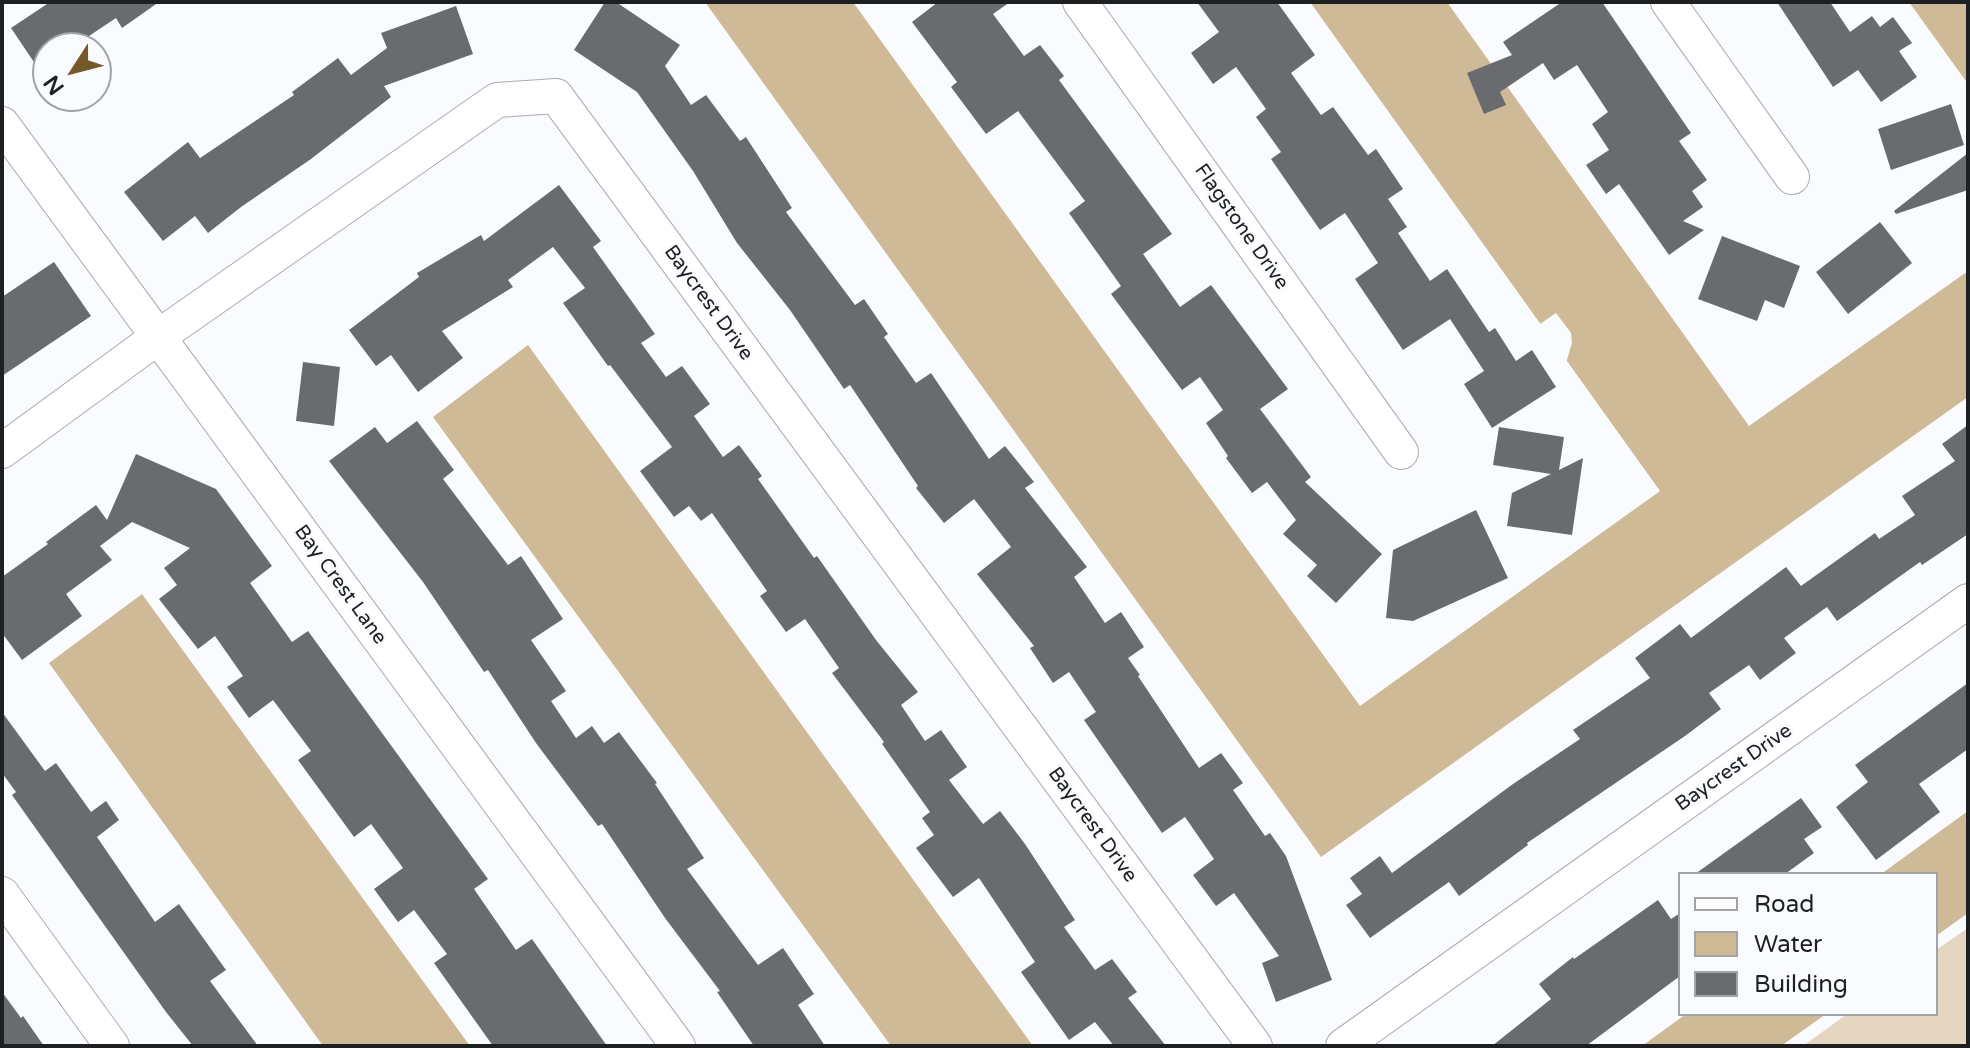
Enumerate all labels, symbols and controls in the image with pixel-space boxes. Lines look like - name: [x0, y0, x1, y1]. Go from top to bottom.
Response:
- north arrow: [32, 32, 112, 112]
- text: N: [38, 70, 70, 100]
- street label: Flagstone Drive: [1189, 159, 1293, 295]
- street label: Baycrest Drive: [658, 241, 758, 365]
- street label: Bay Crest Lane: [289, 521, 391, 649]
- street label: Baycrest Drive: [1671, 719, 1797, 817]
- street label: Baycrest Drive: [1042, 763, 1142, 887]
- legend: [1678, 872, 1938, 1016]
- text: Road: [1754, 890, 1814, 919]
- text: Water: [1754, 930, 1822, 959]
- text: Building: [1754, 970, 1848, 999]

